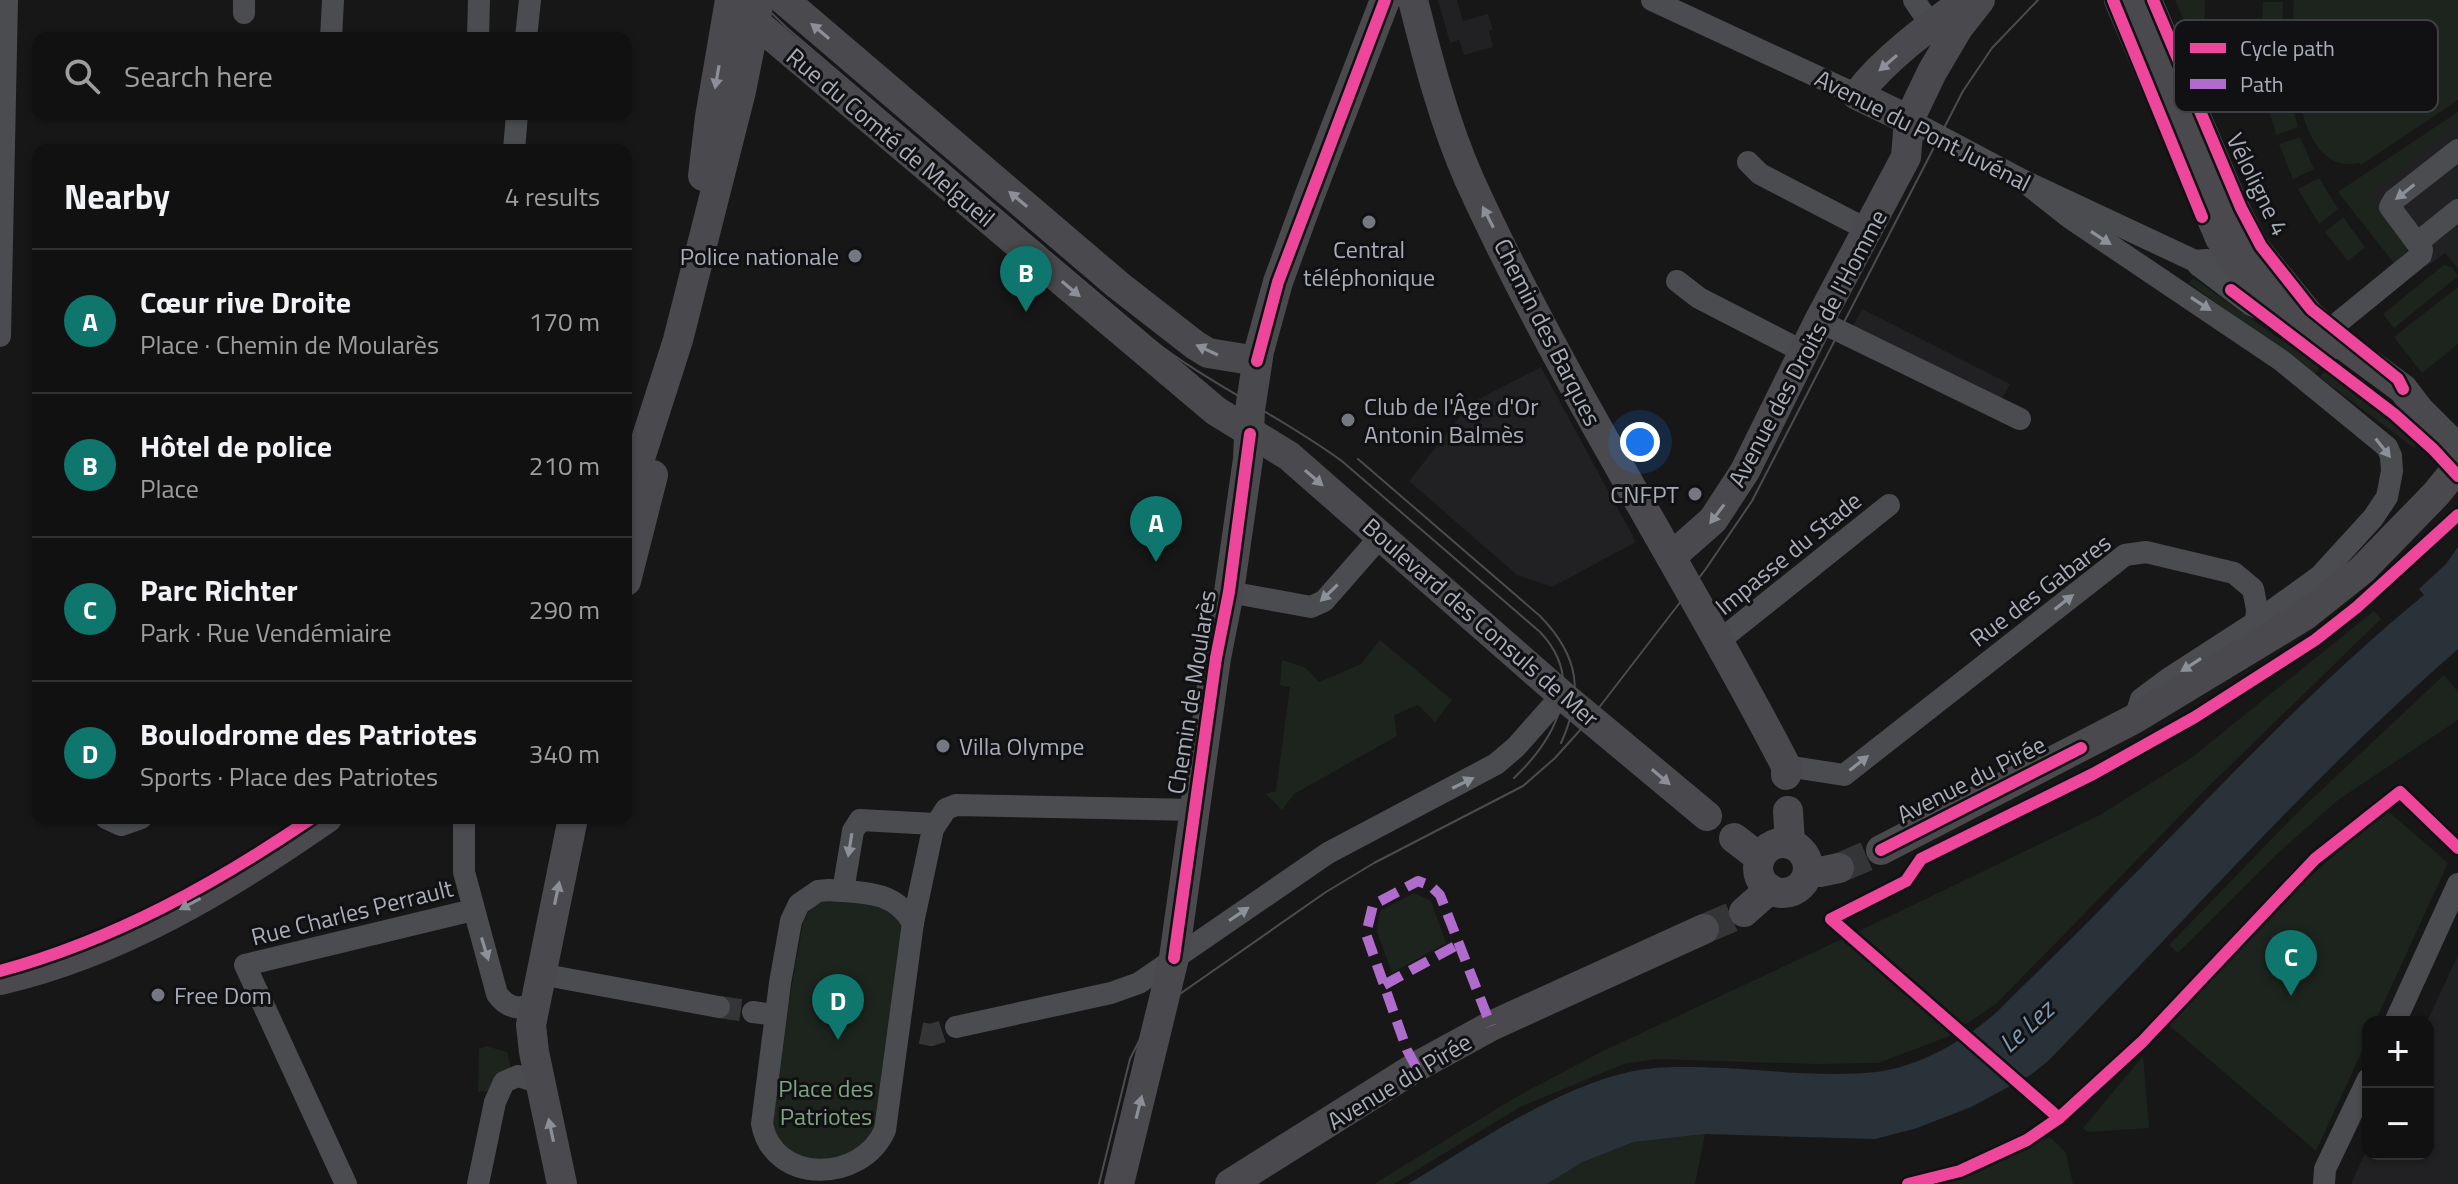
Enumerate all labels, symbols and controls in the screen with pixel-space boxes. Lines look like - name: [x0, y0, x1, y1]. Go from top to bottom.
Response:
- legend: [2174, 20, 2438, 112]
- one-way arrow: [810, 23, 830, 40]
- text: Cycle path: [2240, 31, 2335, 65]
- search box: [32, 32, 632, 120]
- street label: Rue du Comté de Melgueil: [779, 39, 1003, 235]
- text: Search here: [124, 53, 273, 99]
- icon: search: [60, 54, 104, 98]
- one-way arrow: [1878, 54, 1898, 71]
- street label: Avenue du Pont Juvénal: [1809, 60, 2037, 200]
- one-way arrow: [710, 65, 722, 90]
- text: Path: [2240, 67, 2284, 101]
- street label: Véloligne 4: [2218, 126, 2298, 242]
- text: Nearby: [64, 170, 170, 222]
- text: 4 results: [505, 177, 600, 216]
- one-way arrow: [2395, 183, 2416, 199]
- one-way arrow: [1008, 191, 1028, 208]
- street label: Avenue des Droits de l'Homme: [1718, 203, 1896, 493]
- one-way arrow: [1482, 205, 1495, 228]
- marker: Central téléphonique: [1360, 213, 1378, 231]
- place label: Central téléphonique: [1303, 231, 1435, 295]
- one-way arrow: [2090, 231, 2112, 245]
- street label: Chemin des Barques: [1485, 232, 1611, 432]
- place label: Police nationale: [680, 238, 839, 274]
- pin: B: [1000, 246, 1052, 312]
- marker: Police nationale: [846, 247, 864, 265]
- text: Cœur rive Droite: [140, 279, 351, 325]
- one-way arrow: [1061, 280, 1081, 297]
- one-way arrow: [2190, 296, 2212, 311]
- text: A: [82, 302, 98, 341]
- text: 170 m: [529, 302, 600, 341]
- text: Place · Chemin de Moularès: [140, 325, 439, 364]
- one-way arrow: [1195, 343, 1218, 357]
- place label: Club de l'Âge d'Or Antonin Balmès: [1364, 388, 1539, 452]
- marker: Club de l'Âge d'Or Antonin Balmès: [1339, 411, 1357, 429]
- your location: [1620, 422, 1660, 462]
- text: Hôtel de police: [140, 423, 332, 469]
- one-way arrow: [2375, 437, 2392, 458]
- text: B: [82, 446, 98, 485]
- text: 210 m: [529, 446, 600, 485]
- one-way arrow: [1305, 468, 1324, 486]
- text: Place: [140, 469, 199, 508]
- place label: CNFPT: [1610, 476, 1679, 512]
- street label: Impasse du Stade: [1707, 483, 1869, 623]
- marker: CNFPT: [1686, 485, 1704, 503]
- pin: A: [1130, 496, 1182, 562]
- one-way arrow: [1709, 504, 1725, 524]
- street label: Boulevard des Consuls de Mer: [1355, 509, 1607, 735]
- street label: Rue des Gabares: [1962, 525, 2118, 655]
- text: Parc Richter: [140, 567, 298, 613]
- one-way arrow: [1320, 584, 1339, 602]
- street label: Chemin de Moularès: [1157, 587, 1225, 797]
- text: C: [83, 590, 97, 629]
- text: 290 m: [529, 590, 600, 629]
- one-way arrow: [2053, 595, 2074, 611]
- text: Park · Rue Vendémiaire: [140, 613, 392, 652]
- one-way arrow: [2180, 657, 2201, 672]
- text: Boulodrome des Patriotes: [140, 711, 477, 757]
- street label: Avenue du Pirée: [1890, 726, 2052, 832]
- place label: Villa Olympe: [959, 728, 1084, 764]
- text: D: [82, 734, 98, 773]
- text: 340 m: [529, 734, 600, 773]
- marker: Villa Olympe: [934, 737, 952, 755]
- one-way arrow: [1849, 755, 1869, 771]
- text: Sports · Place des Patriotes: [140, 757, 438, 796]
- one-way arrow: [1651, 768, 1671, 785]
- one-way arrow: [1451, 776, 1474, 790]
- one-way arrow: [843, 833, 856, 858]
- street label: Rue Charles Perrault: [247, 869, 457, 954]
- one-way arrow: [551, 880, 564, 905]
- one-way arrow: [179, 897, 201, 911]
- one-way arrow: [1228, 907, 1249, 922]
- pin: C: [2265, 930, 2317, 996]
- one-way arrow: [479, 938, 492, 962]
- pin: D: [812, 974, 864, 1040]
- place label: Free Dom: [174, 977, 272, 1013]
- marker: Free Dom: [149, 986, 167, 1004]
- water label: Le Lez: [1990, 989, 2064, 1061]
- map controls: [2362, 1016, 2434, 1160]
- button: +: [2362, 1016, 2434, 1088]
- street label: Avenue du Pirée: [1320, 1024, 1478, 1138]
- park label: Place des Patriotes: [778, 1070, 874, 1134]
- button: −: [2362, 1088, 2434, 1160]
- one-way arrow: [1133, 1094, 1145, 1119]
- one-way arrow: [544, 1118, 557, 1143]

